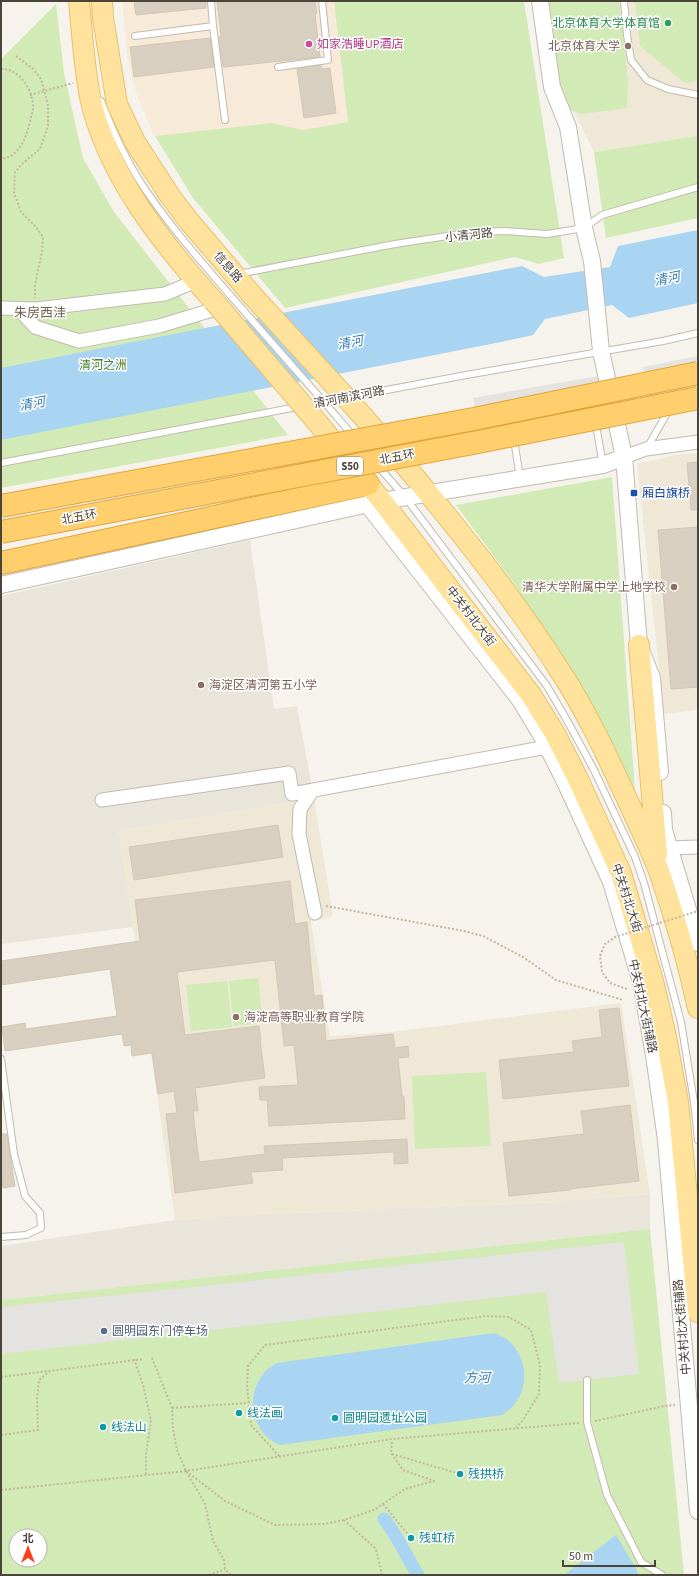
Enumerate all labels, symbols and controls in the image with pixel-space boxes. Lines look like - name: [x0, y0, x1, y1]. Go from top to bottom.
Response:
- place label: 北京体育大学体育馆: [552, 15, 660, 32]
- marker: 北京体育大学体育馆: [663, 18, 673, 28]
- place label: 如家浩睡UP酒店: [317, 36, 404, 53]
- place label: 北京体育大学: [548, 38, 620, 55]
- marker: 如家浩睡UP酒店: [304, 39, 314, 49]
- marker: 北京体育大学: [623, 41, 633, 51]
- street label: 小清河路: [444, 225, 494, 246]
- street label: 信息路: [209, 248, 246, 286]
- water label: 清河: [653, 267, 685, 290]
- district label: 朱房西洼: [14, 304, 66, 322]
- water label: 清河: [336, 331, 368, 354]
- park label: 清河之洲: [79, 357, 127, 374]
- street label: 清河南滨河路: [312, 382, 386, 413]
- water label: 清河: [18, 392, 50, 415]
- street label: 北五环: [378, 446, 416, 469]
- road number: S50: [337, 457, 363, 475]
- place label: 厢白旗桥: [642, 485, 690, 502]
- marker: 厢白旗桥: [629, 488, 639, 498]
- street label: 北五环: [60, 506, 98, 529]
- place label: 清华大学附属中学上地学校: [522, 579, 666, 596]
- marker: 清华大学附属中学上地学校: [669, 582, 679, 592]
- street label: 中关村北大街: [442, 583, 499, 650]
- place label: 海淀区清河第五小学: [209, 677, 317, 694]
- marker: 海淀区清河第五小学: [196, 680, 206, 690]
- street label: 中关村北大街: [607, 861, 646, 935]
- street label: 中关村北大街辅路: [624, 957, 661, 1055]
- place label: 海淀高等职业教育学院: [244, 1009, 364, 1026]
- marker: 海淀高等职业教育学院: [231, 1012, 241, 1022]
- street label: 中关村北大街辅路: [670, 1278, 695, 1376]
- place label: 圆明园东门停车场: [112, 1323, 208, 1340]
- marker: 圆明园东门停车场: [99, 1326, 109, 1336]
- water label: 方河: [464, 1369, 493, 1387]
- place label: 线法画: [247, 1405, 283, 1422]
- marker: 线法画: [234, 1408, 244, 1418]
- place label: 圆明园遗址公园: [343, 1410, 427, 1427]
- marker: 圆明园遗址公园: [330, 1413, 340, 1423]
- place label: 线法山: [111, 1419, 147, 1436]
- marker: 线法山: [98, 1422, 108, 1432]
- place label: 残拱桥: [468, 1466, 504, 1483]
- marker: 残拱桥: [455, 1469, 465, 1479]
- north arrow: [8, 1528, 48, 1568]
- place label: 残虹桥: [419, 1530, 455, 1547]
- text: 北: [23, 1531, 34, 1546]
- marker: 残虹桥: [406, 1533, 416, 1543]
- scale bar: [563, 1542, 655, 1568]
- text: 50 m: [569, 1548, 593, 1565]

